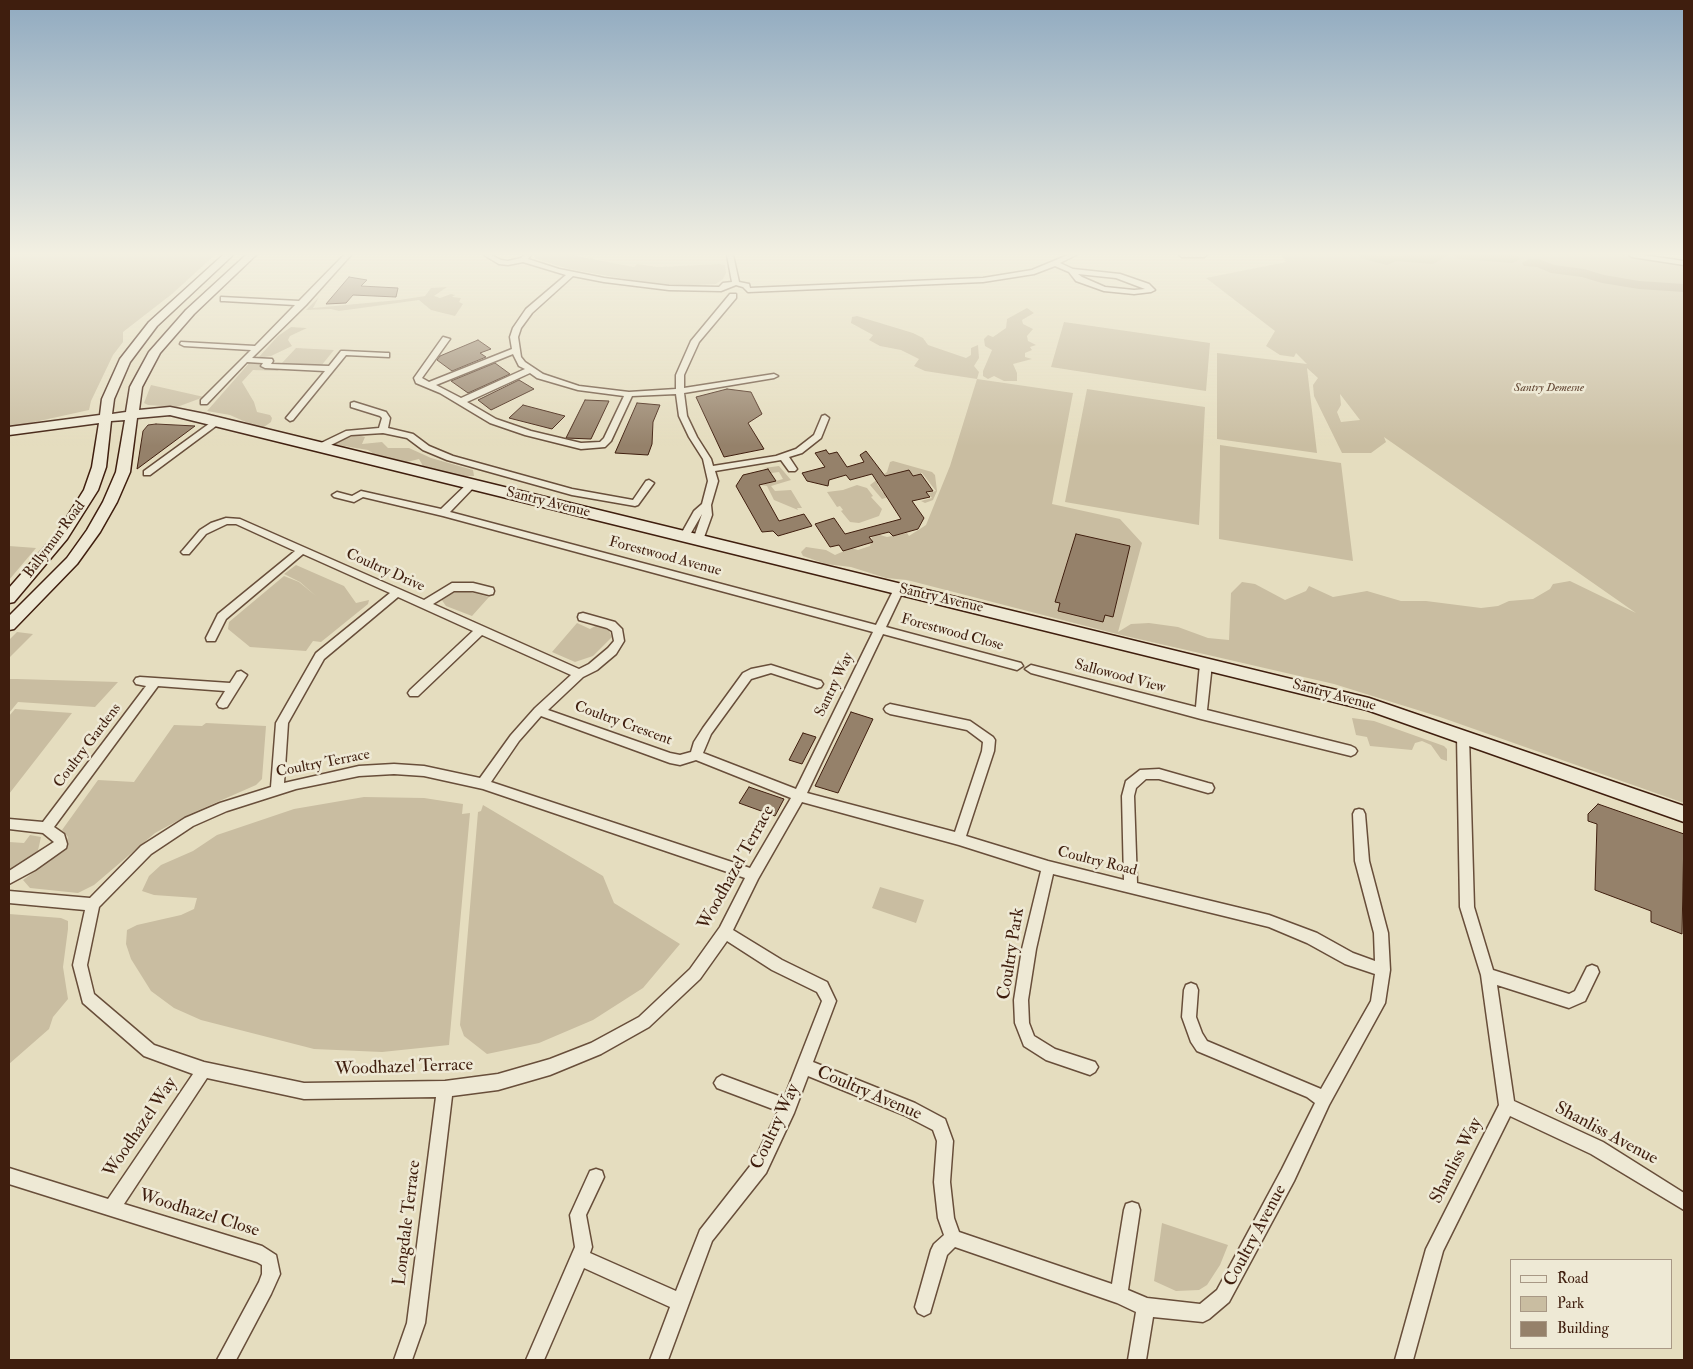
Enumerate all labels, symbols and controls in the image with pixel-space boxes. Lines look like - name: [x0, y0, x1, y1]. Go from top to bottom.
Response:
- park label: Santry Demesne: [1514, 381, 1584, 395]
- street label: Santry Avenue: [504, 484, 592, 522]
- street label: Ballymun Road: [20, 498, 90, 582]
- street label: Forestwood Avenue: [607, 533, 723, 581]
- street label: Coultry Drive: [343, 546, 427, 596]
- street label: Santry Avenue: [897, 581, 985, 617]
- street label: Forestwood Close: [899, 611, 1005, 655]
- street label: Santry Way: [812, 650, 858, 720]
- street label: Sallowood View: [1073, 656, 1167, 698]
- street label: Santry Avenue: [1290, 676, 1378, 716]
- street label: Coultry Crescent: [572, 698, 674, 750]
- street label: Coultry Gardens: [51, 700, 125, 792]
- street label: Coultry Terrace: [275, 746, 371, 782]
- street label: Woodhazel Terrace: [694, 802, 780, 934]
- street label: Coultry Road: [1055, 843, 1139, 881]
- street label: Coultry Park: [994, 907, 1030, 1001]
- street label: Woodhazel Terrace: [334, 1055, 474, 1081]
- street label: Coultry Avenue: [813, 1062, 925, 1126]
- street label: Woodhazel Way: [100, 1074, 182, 1182]
- street label: Coultry Way: [747, 1081, 805, 1173]
- street label: Shanliss Avenue: [1551, 1098, 1661, 1170]
- street label: Shanliss Way: [1426, 1114, 1488, 1208]
- street label: Longdale Terrace: [390, 1159, 426, 1287]
- street label: Coultry Avenue: [1220, 1181, 1292, 1291]
- street label: Woodhazel Close: [136, 1185, 262, 1243]
- legend: [1510, 1259, 1673, 1349]
- text: Road: [1557, 1269, 1588, 1288]
- text: Park: [1557, 1294, 1584, 1313]
- text: Building: [1557, 1319, 1609, 1338]

